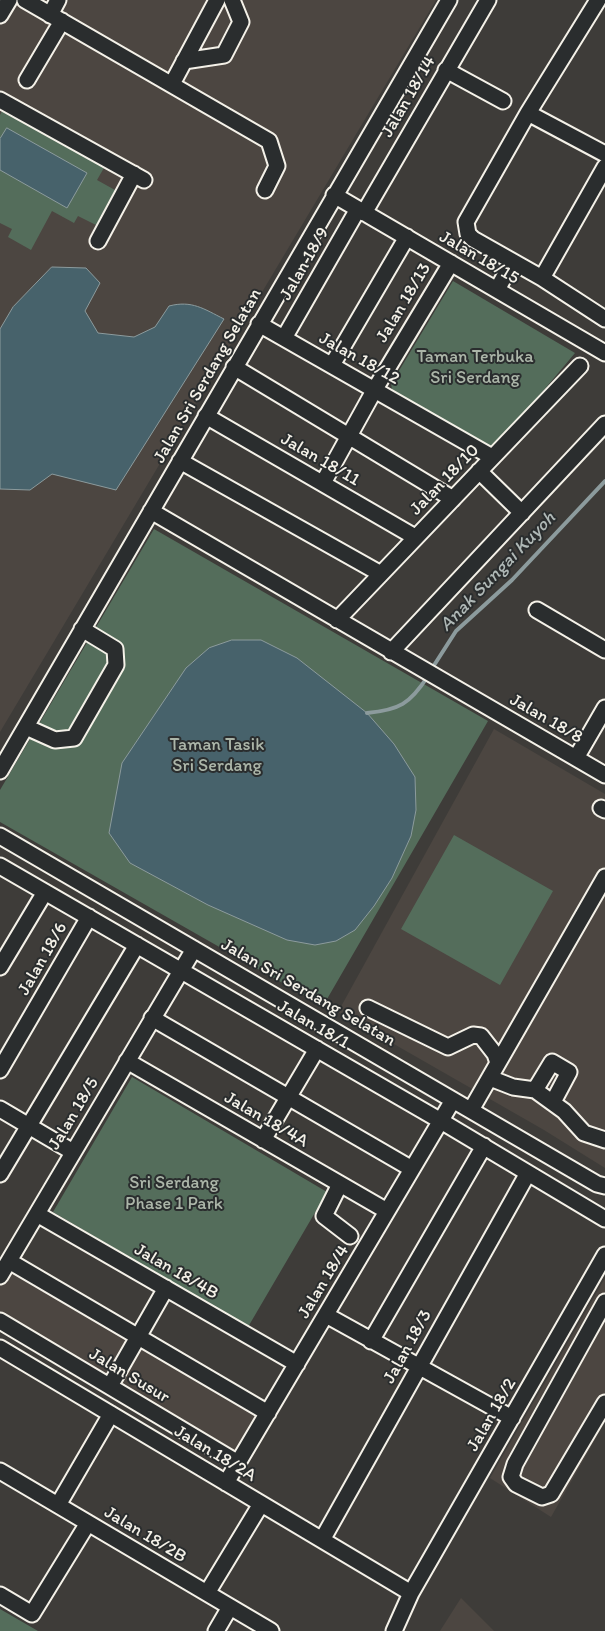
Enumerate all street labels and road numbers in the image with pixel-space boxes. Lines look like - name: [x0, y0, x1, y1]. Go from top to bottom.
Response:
- street label: Jalan 18/14: [377, 52, 441, 142]
- street label: Jalan 18/9: [276, 224, 334, 304]
- street label: Jalan 18/15: [435, 226, 523, 290]
- street label: Jalan 18/13: [372, 259, 436, 347]
- street label: Jalan Sri Serdang Selatan: [149, 285, 267, 467]
- street label: Jalan 18/12: [315, 328, 403, 390]
- street label: Jalan 18/11: [277, 429, 363, 491]
- street label: Jalan 18/10: [406, 440, 484, 520]
- street label: Jalan 18/8: [506, 689, 586, 749]
- street label: Jalan 18/6: [13, 919, 73, 999]
- street label: Jalan Sri Serdang Selatan: [217, 934, 399, 1052]
- street label: Jalan 18/1: [273, 996, 353, 1054]
- street label: Jalan 18/5: [44, 1074, 104, 1154]
- street label: Jalan 18/4A: [220, 1087, 312, 1153]
- street label: Jalan 18/4B: [130, 1239, 222, 1305]
- street label: Jalan 18/4: [294, 1241, 354, 1323]
- street label: Jalan 18/3: [379, 1306, 437, 1388]
- street label: Jalan Susur: [85, 1344, 173, 1408]
- street label: Jalan 18/2: [462, 1375, 522, 1455]
- street label: Jalan 18/2A: [170, 1421, 260, 1487]
- street label: Jalan 18/2B: [100, 1502, 190, 1568]

